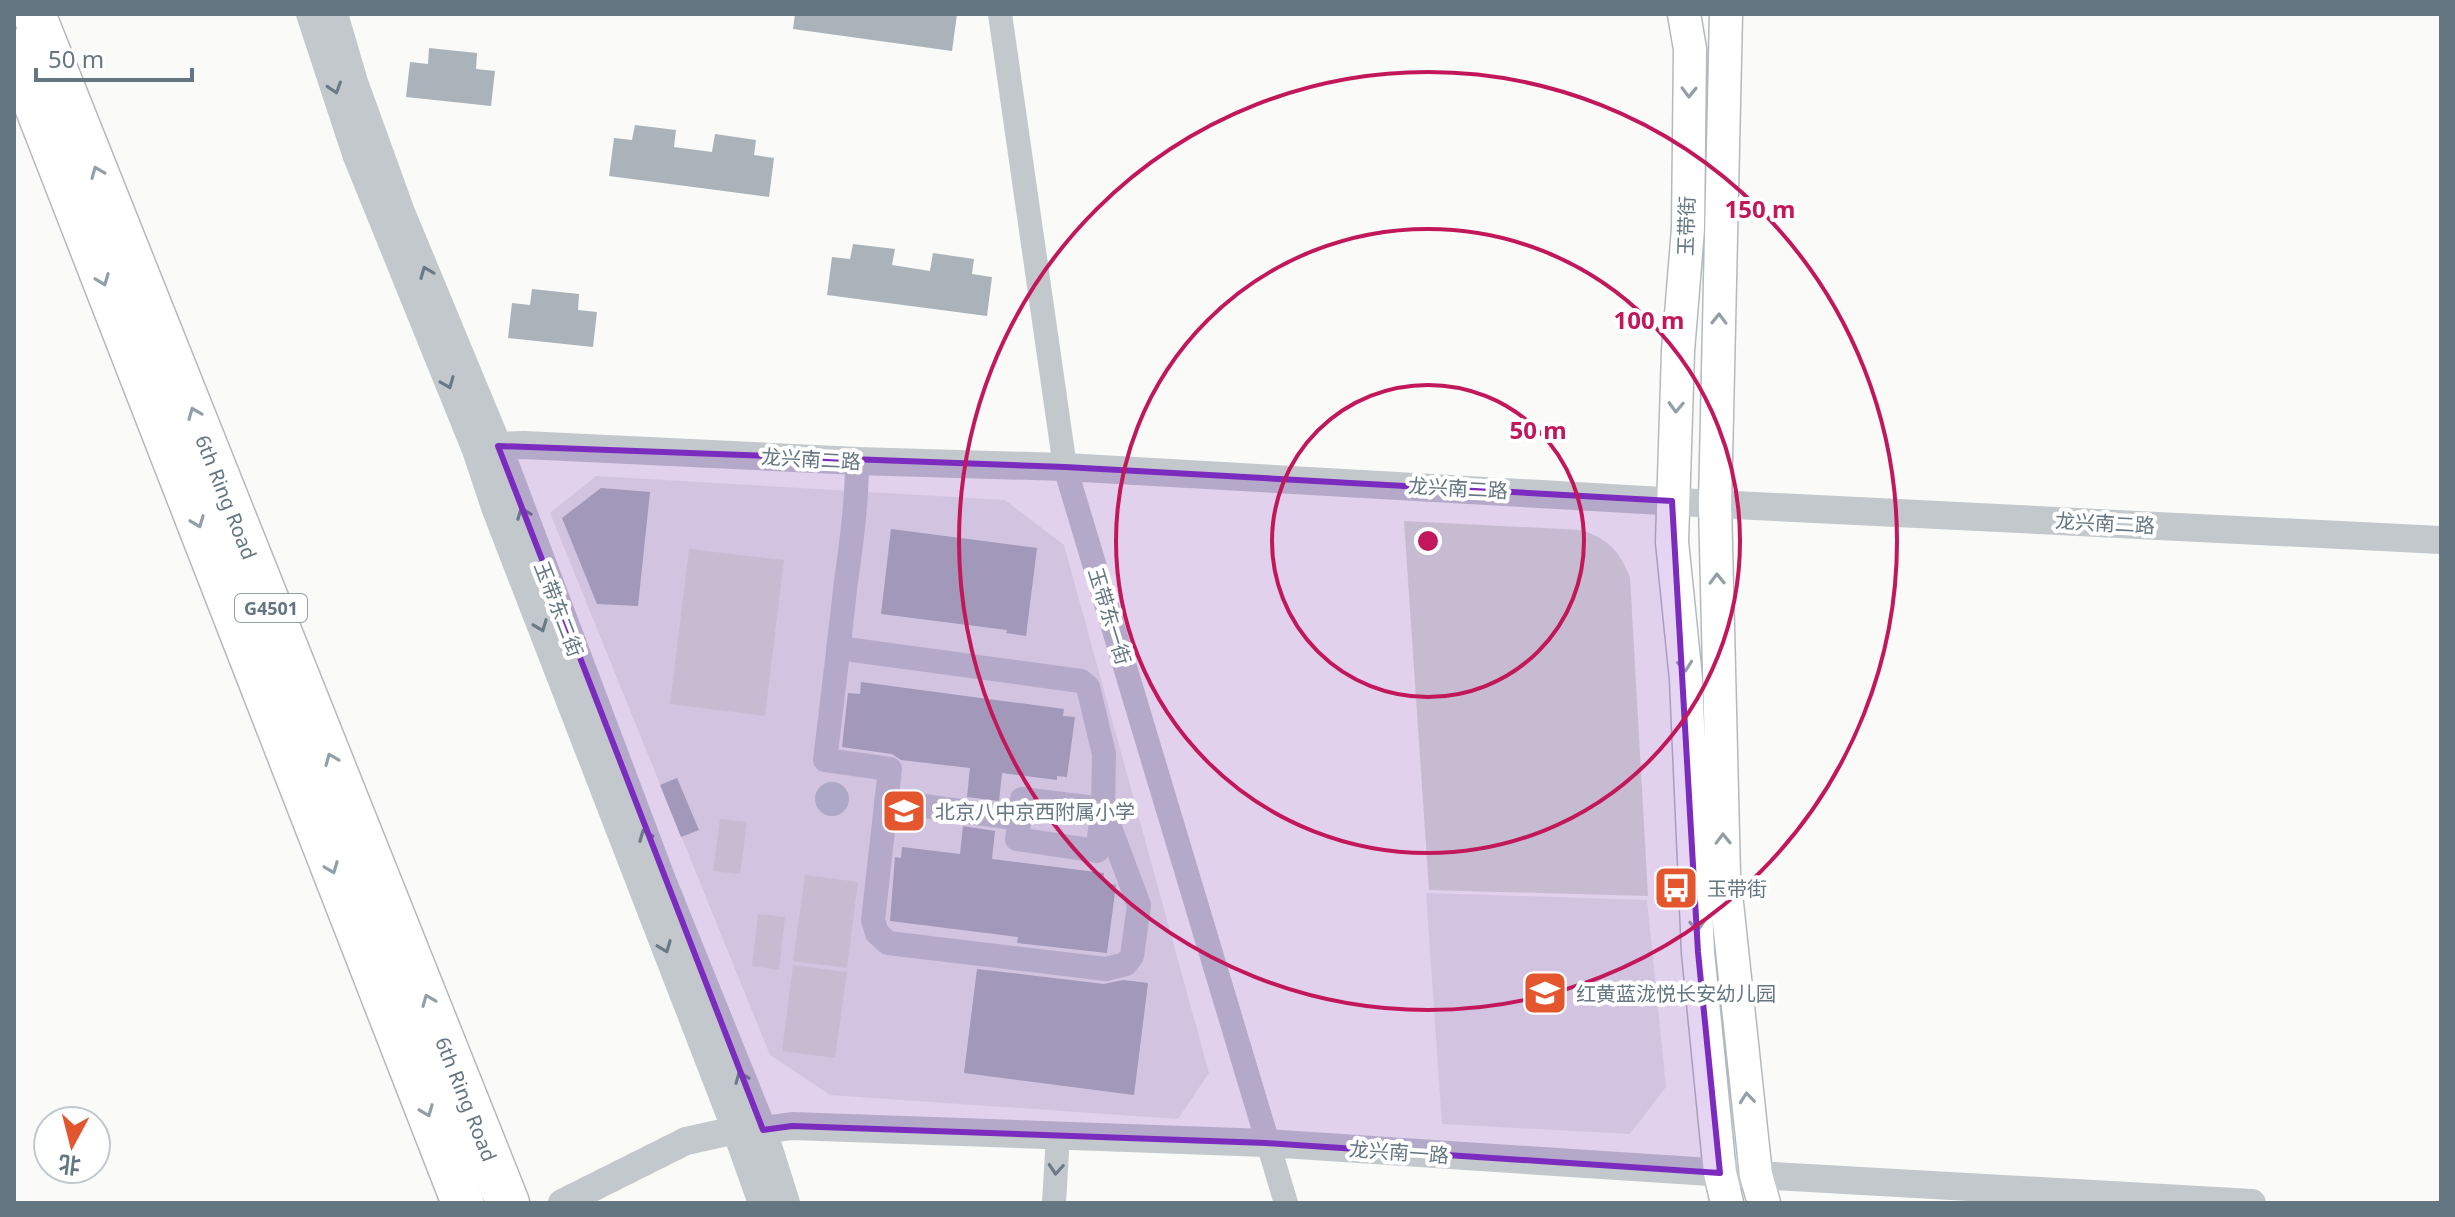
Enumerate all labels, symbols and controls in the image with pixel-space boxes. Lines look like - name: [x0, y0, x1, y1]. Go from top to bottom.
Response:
- scale bar: [36, 32, 192, 82]
- text: 50 m: [48, 42, 104, 75]
- one-way arrow: [325, 81, 341, 95]
- one-way arrow: [1680, 86, 1698, 99]
- one-way arrow: [90, 166, 107, 180]
- text: 150 m: [1725, 192, 1795, 225]
- street label: 玉带街: [1671, 196, 1701, 256]
- one-way arrow: [420, 266, 436, 280]
- one-way arrow: [93, 272, 110, 286]
- text: 100 m: [1614, 303, 1684, 336]
- one-way arrow: [1710, 312, 1728, 325]
- one-way arrow: [438, 375, 455, 389]
- one-way arrow: [1667, 401, 1684, 414]
- one-way arrow: [187, 407, 203, 421]
- text: 50 m: [1509, 413, 1567, 446]
- street label: 6th Ring Road: [190, 431, 264, 563]
- street label: 龙兴南二路: [760, 443, 862, 475]
- street label: 龙兴南二路: [1407, 472, 1509, 504]
- one-way arrow: [516, 507, 533, 521]
- street label: 龙兴南二路: [2054, 507, 2156, 539]
- one-way arrow: [188, 514, 204, 528]
- centre of rings: [1414, 527, 1442, 555]
- street label: 玉带东二街: [528, 557, 590, 661]
- street label: 玉带东一街: [1082, 564, 1138, 668]
- one-way arrow: [1708, 572, 1726, 585]
- road number: G4501: [235, 594, 307, 622]
- one-way arrow: [531, 618, 547, 632]
- one-way arrow: [1676, 660, 1693, 673]
- one-way arrow: [324, 753, 341, 767]
- school or university icon: 北京八中京西附属小学: [880, 787, 928, 835]
- place label: 北京八中京西附属小学: [935, 798, 1135, 825]
- one-way arrow: [638, 829, 655, 843]
- one-way arrow: [1714, 832, 1732, 845]
- one-way arrow: [323, 861, 339, 875]
- bus stop icon: 玉带街: [1652, 864, 1700, 912]
- place label: 玉带街: [1707, 875, 1767, 902]
- one-way arrow: [1689, 920, 1706, 933]
- one-way arrow: [655, 939, 672, 953]
- school or university icon: 红黄蓝泷悦长安幼儿园: [1521, 969, 1569, 1017]
- place label: 红黄蓝泷悦长安幼儿园: [1576, 980, 1776, 1007]
- one-way arrow: [421, 994, 437, 1008]
- street label: 6th Ring Road: [430, 1033, 503, 1165]
- one-way arrow: [734, 1071, 751, 1085]
- one-way arrow: [1739, 1091, 1756, 1104]
- one-way arrow: [417, 1103, 434, 1117]
- north arrow: [32, 1105, 112, 1185]
- street label: 龙兴南一路: [1348, 1135, 1450, 1169]
- text: 北: [57, 1150, 82, 1182]
- one-way arrow: [1048, 1163, 1065, 1176]

